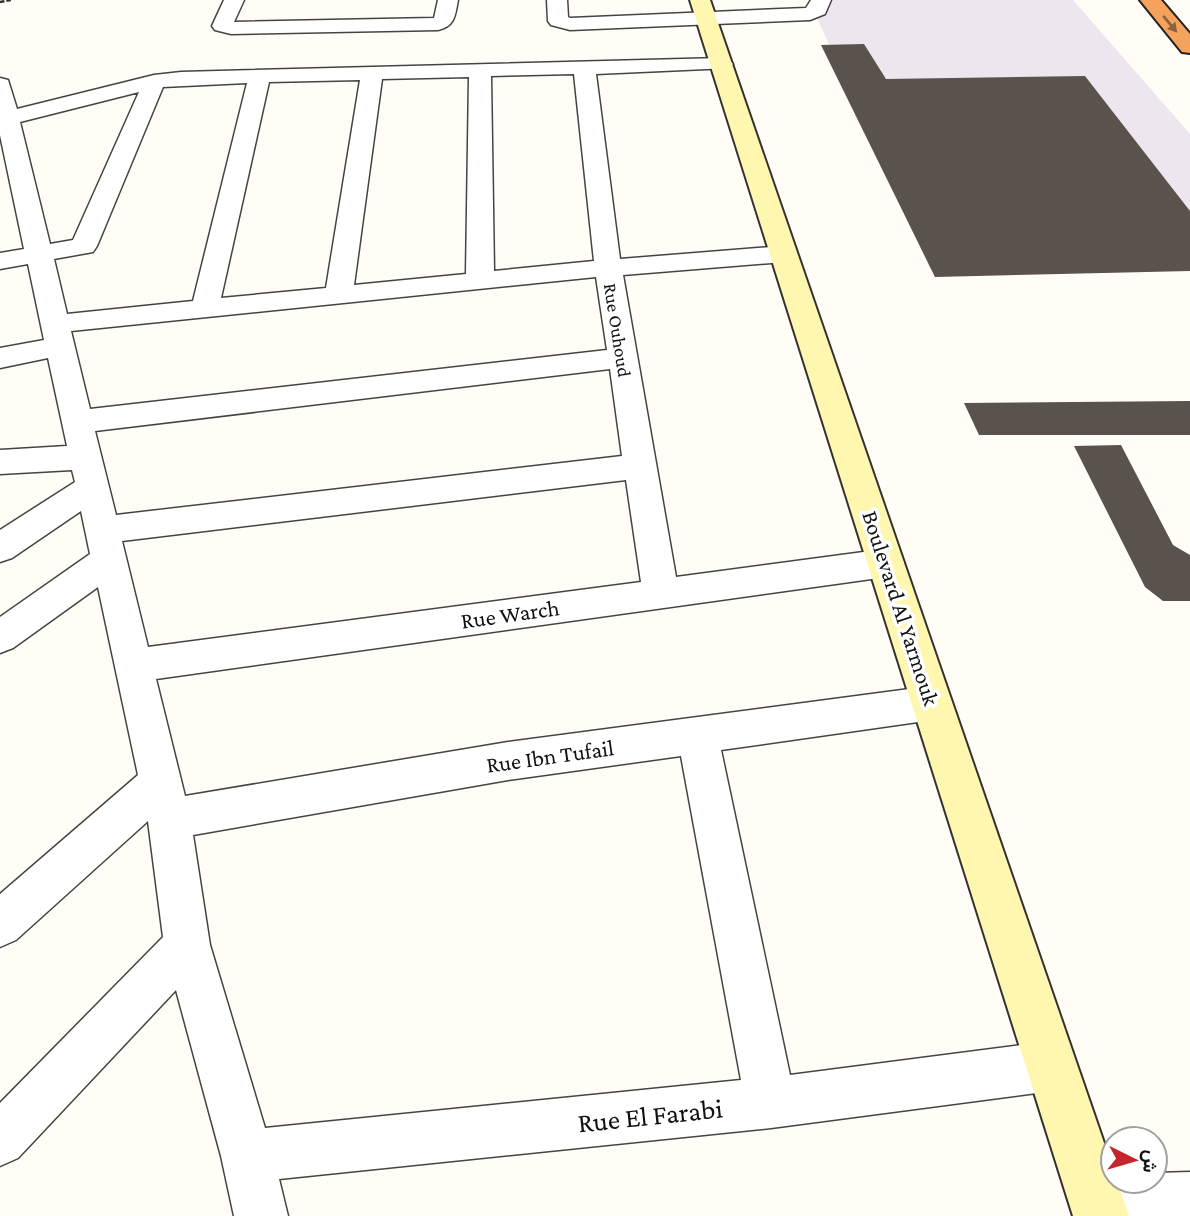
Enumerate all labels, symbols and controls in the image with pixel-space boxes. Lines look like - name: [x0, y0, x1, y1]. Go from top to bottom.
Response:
- one-way arrow: [1162, 15, 1177, 32]
- street label: Rue Ouhoud: [600, 282, 635, 379]
- street label: Boulevard Al Yarmouk: [857, 507, 945, 709]
- street label: Rue Warch: [459, 594, 561, 634]
- street label: Rue Ibn Tufail: [484, 734, 616, 778]
- street label: Rue El Farabi: [576, 1092, 724, 1139]
- north arrow: [1099, 1125, 1169, 1195]
- text: ش: [1138, 1149, 1162, 1174]

